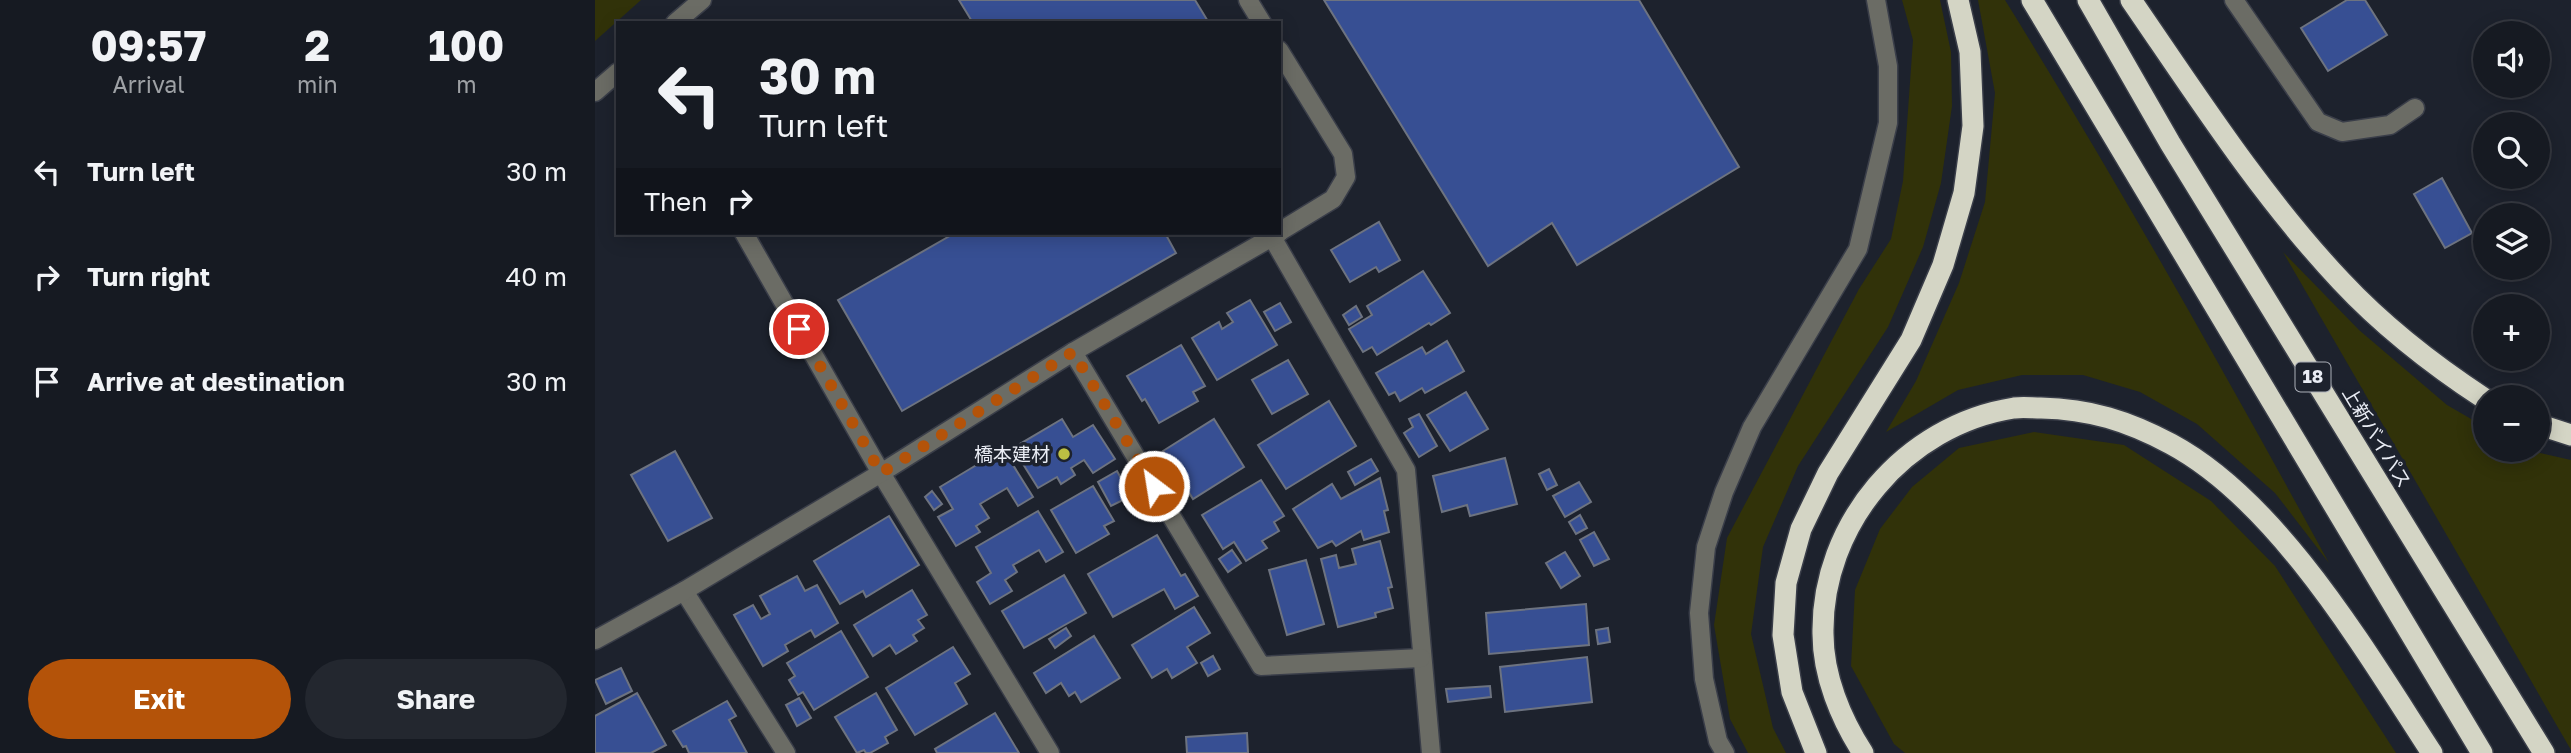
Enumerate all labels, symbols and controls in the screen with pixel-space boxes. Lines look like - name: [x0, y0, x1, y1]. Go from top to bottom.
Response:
- text: 09:57: [91, 20, 206, 70]
- text: 2: [305, 20, 330, 70]
- text: 100: [428, 20, 504, 70]
- map controls: [2473, 21, 2550, 462]
- button: sound: [2473, 21, 2550, 98]
- text: 30 m: [759, 46, 876, 105]
- icon: left: [644, 49, 735, 140]
- text: Arrival: [112, 70, 185, 98]
- text: min: [297, 70, 338, 98]
- text: m: [456, 70, 476, 98]
- text: Turn left: [759, 106, 888, 144]
- button: search: [2473, 112, 2550, 189]
- icon: left: [28, 153, 66, 191]
- text: Turn left: [87, 156, 195, 187]
- text: 30 m: [506, 156, 567, 187]
- icon: right: [721, 182, 759, 220]
- text: Then: [644, 186, 707, 217]
- button: layers: [2473, 203, 2550, 280]
- icon: right: [28, 258, 66, 296]
- text: Turn right: [87, 261, 210, 292]
- text: 40 m: [506, 261, 567, 292]
- button: +: [2473, 294, 2550, 371]
- pin: [769, 299, 829, 359]
- icon: arrive: [780, 310, 818, 348]
- road number: 18: [2295, 362, 2331, 391]
- icon: arrive: [28, 363, 66, 401]
- text: Arrive at destination: [87, 366, 345, 397]
- text: 30 m: [506, 366, 567, 397]
- street label: 上新バイパス: [2338, 382, 2417, 491]
- button: −: [2473, 385, 2550, 462]
- place label: 橋本建材: [974, 442, 1050, 465]
- marker: 橋本建材: [1056, 446, 1072, 462]
- position arrow: [1117, 449, 1191, 523]
- button: Exit: [28, 659, 291, 739]
- button: Share: [305, 659, 567, 739]

